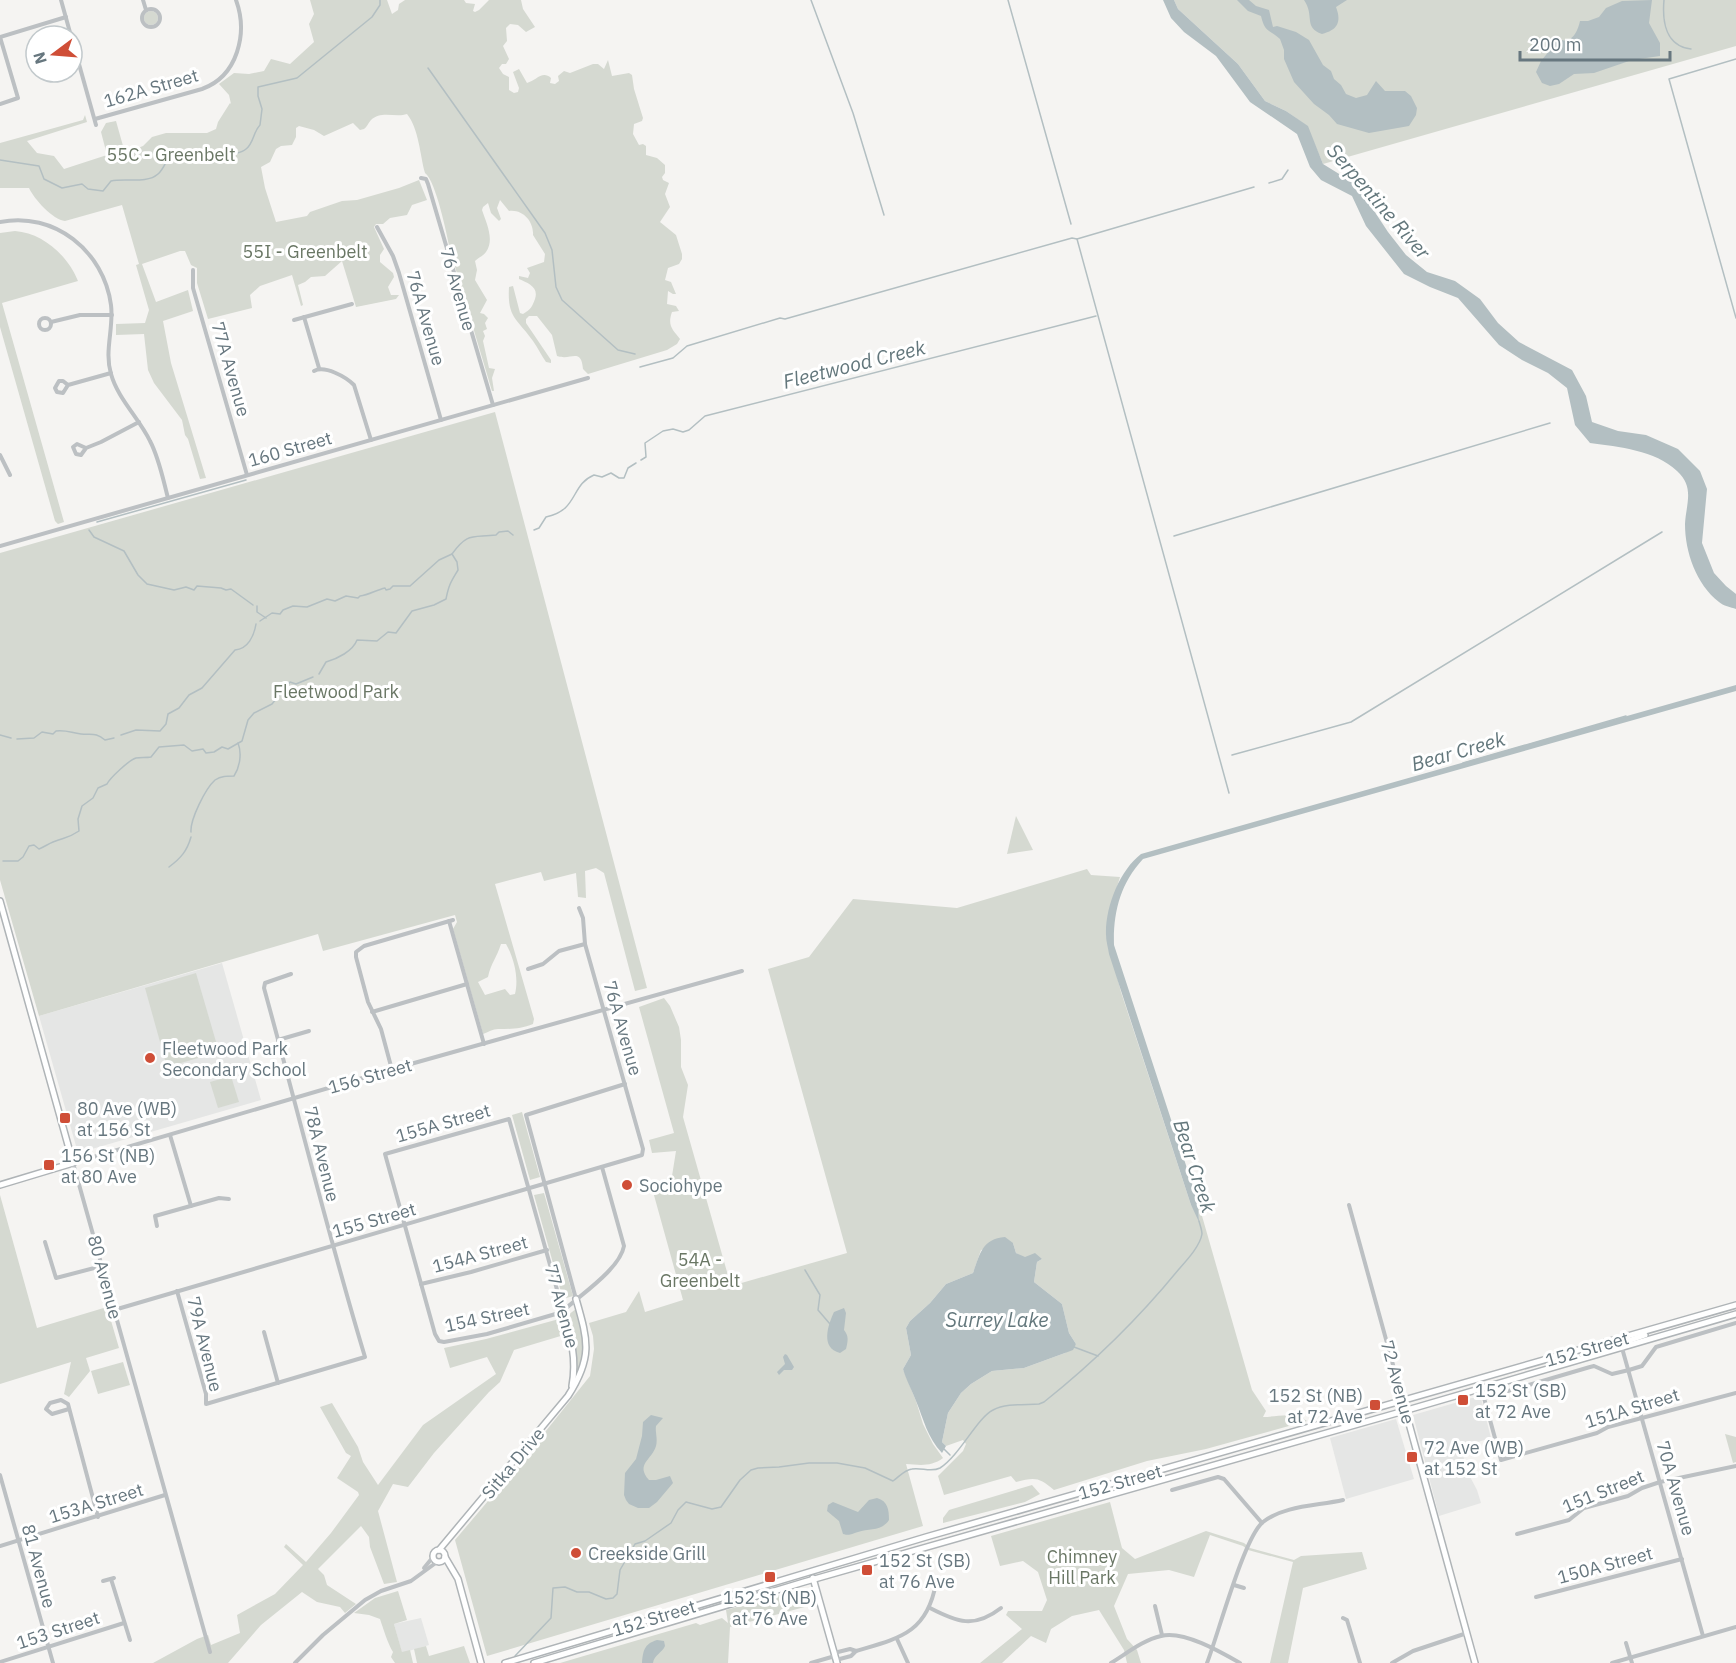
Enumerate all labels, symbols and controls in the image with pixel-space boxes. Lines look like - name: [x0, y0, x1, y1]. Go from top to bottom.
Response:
- north arrow: [24, 24, 84, 84]
- scale bar: [1520, 24, 1670, 62]
- text: 200 m: [1529, 33, 1581, 56]
- text: N: [28, 50, 51, 66]
- street label: 162A Street: [101, 63, 201, 113]
- water label: Serpentine River: [1321, 138, 1437, 265]
- park label: 55C - Greenbelt: [107, 143, 235, 166]
- park label: 55I - Greenbelt: [243, 240, 367, 263]
- street label: 76 Avenue: [435, 245, 481, 334]
- street label: 76A Avenue: [402, 268, 451, 368]
- street label: 77A Avenue: [207, 319, 256, 419]
- water label: Fleetwood Creek: [780, 333, 929, 395]
- street label: 160 Street: [245, 426, 335, 472]
- park label: Fleetwood Park: [273, 680, 400, 703]
- water label: Bear Creek: [1408, 725, 1509, 777]
- street label: 76A Avenue: [599, 978, 648, 1078]
- place label: Fleetwood Park Secondary School: [162, 1037, 307, 1081]
- marker: Fleetwood Park Secondary School: [143, 1051, 157, 1065]
- street label: 156 Street: [325, 1053, 415, 1099]
- place label: 80 Ave (WB) at 156 St: [77, 1097, 177, 1141]
- street label: 155A Street: [393, 1098, 493, 1148]
- street label: 78A Avenue: [299, 1104, 345, 1204]
- marker: 80 Ave (WB) at 156 St: [58, 1111, 72, 1125]
- water label: Bear Creek: [1167, 1116, 1223, 1217]
- place label: 156 St (NB) at 80 Ave: [61, 1144, 155, 1188]
- marker: 156 St (NB) at 80 Ave: [42, 1158, 56, 1172]
- place label: Sociohype: [639, 1174, 723, 1197]
- marker: Sociohype: [620, 1178, 634, 1192]
- street label: 155 Street: [329, 1197, 419, 1243]
- street label: 154A Street: [430, 1230, 530, 1278]
- street label: 80 Avenue: [83, 1233, 127, 1322]
- park label: 54A - Greenbelt: [660, 1248, 740, 1292]
- street label: 77 Avenue: [540, 1262, 584, 1351]
- street label: 79A Avenue: [182, 1294, 228, 1394]
- street label: 154 Street: [443, 1297, 531, 1337]
- water label: Surrey Lake: [946, 1306, 1049, 1333]
- street label: 152 Street: [1542, 1326, 1632, 1372]
- street label: 72 Avenue: [1376, 1338, 1420, 1427]
- place label: 152 St (SB) at 72 Ave: [1475, 1379, 1567, 1423]
- street label: 151A Street: [1582, 1383, 1682, 1433]
- place label: 152 St (NB) at 72 Ave: [1269, 1384, 1363, 1428]
- marker: 152 St (SB) at 72 Ave: [1456, 1393, 1470, 1407]
- marker: 152 St (NB) at 72 Ave: [1368, 1398, 1382, 1412]
- street label: Sitka Drive: [476, 1422, 550, 1503]
- place label: 72 Ave (WB) at 152 St: [1424, 1436, 1524, 1480]
- street label: 70A Avenue: [1652, 1438, 1701, 1538]
- marker: 72 Ave (WB) at 152 St: [1405, 1450, 1419, 1464]
- street label: 152 Street: [1075, 1459, 1165, 1505]
- street label: 151 Street: [1559, 1464, 1647, 1518]
- street label: 153A Street: [46, 1478, 146, 1528]
- street label: 81 Avenue: [17, 1522, 61, 1611]
- street label: 150A Street: [1555, 1541, 1655, 1589]
- place label: Creekside Grill: [588, 1542, 706, 1565]
- park label: Chimney Hill Park: [1047, 1545, 1117, 1589]
- marker: Creekside Grill: [569, 1546, 583, 1560]
- place label: 152 St (SB) at 76 Ave: [879, 1549, 971, 1593]
- marker: 152 St (SB) at 76 Ave: [860, 1563, 874, 1577]
- marker: 152 St (NB) at 76 Ave: [763, 1570, 777, 1584]
- place label: 152 St (NB) at 76 Ave: [723, 1586, 817, 1630]
- street label: 152 Street: [610, 1594, 698, 1642]
- street label: 153 Street: [14, 1606, 102, 1654]

